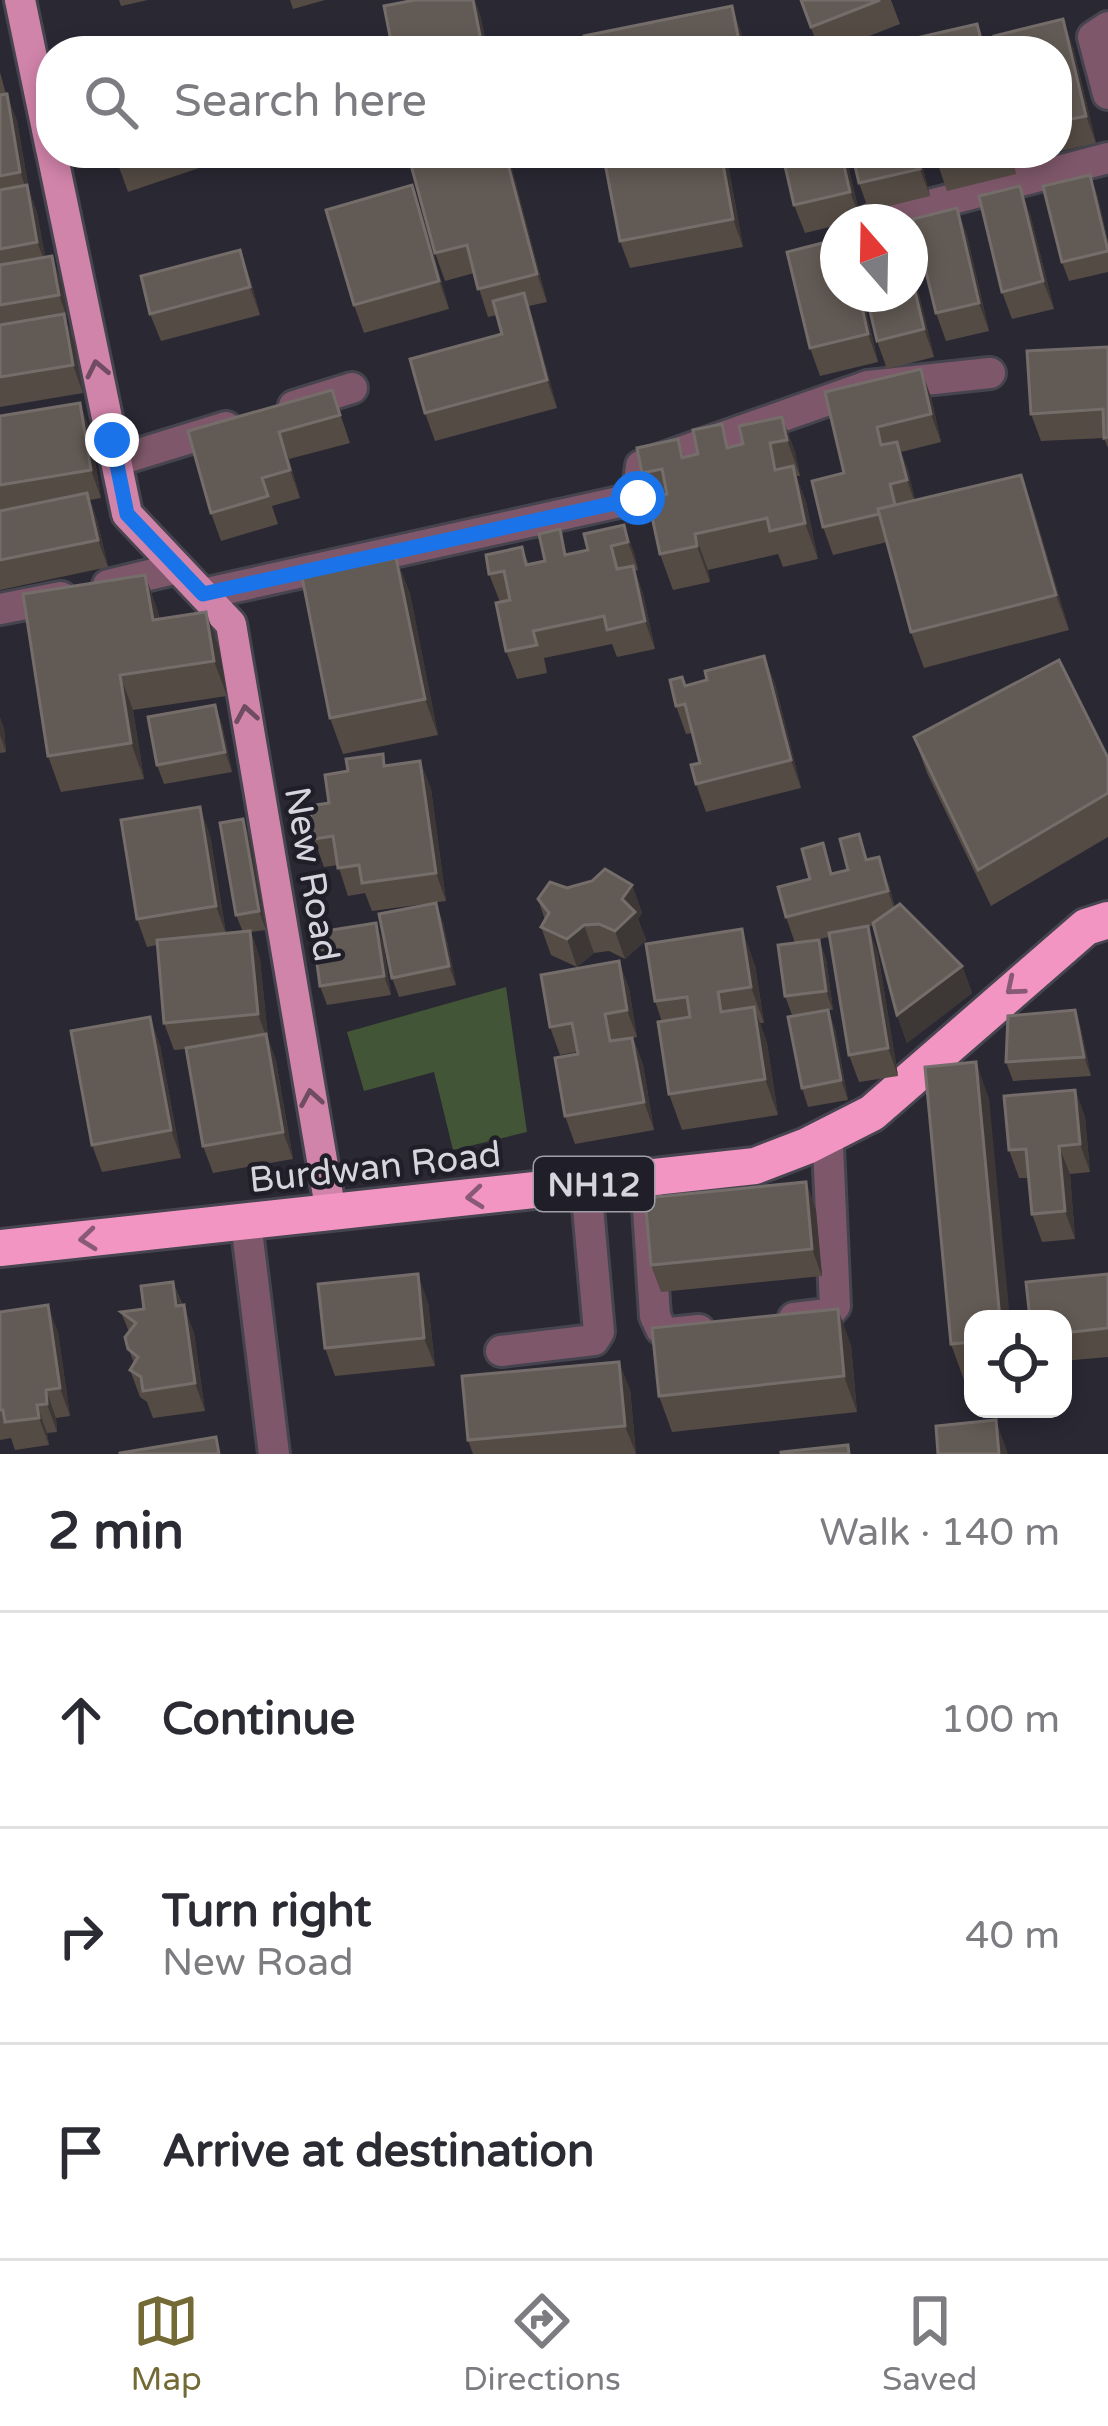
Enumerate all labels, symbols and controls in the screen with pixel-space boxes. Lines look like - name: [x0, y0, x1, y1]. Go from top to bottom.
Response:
- search box: [36, 36, 1072, 168]
- icon: search: [78, 69, 144, 135]
- text: Search here: [174, 75, 427, 129]
- north arrow: [820, 204, 928, 312]
- one-way arrow: [85, 360, 111, 380]
- route end: [85, 413, 139, 467]
- route start: [611, 471, 665, 525]
- one-way arrow: [235, 704, 260, 724]
- street label: New Road: [275, 783, 348, 965]
- one-way arrow: [1006, 972, 1028, 994]
- one-way arrow: [300, 1088, 325, 1108]
- street label: Burdwan Road: [247, 1133, 503, 1202]
- road number: NH12: [534, 1157, 654, 1211]
- one-way arrow: [465, 1184, 485, 1210]
- one-way arrow: [78, 1226, 97, 1251]
- map controls: [964, 1310, 1072, 1418]
- button: locate: [964, 1310, 1072, 1418]
- text: 2 min: [48, 1501, 184, 1563]
- text: Walk · 140 m: [819, 1509, 1060, 1556]
- icon: ahead: [48, 1687, 114, 1753]
- text: Continue: [162, 1693, 355, 1747]
- text: 100 m: [941, 1696, 1060, 1743]
- text: Turn right: [162, 1885, 371, 1939]
- icon: right: [48, 1903, 114, 1969]
- text: 40 m: [965, 1912, 1060, 1959]
- text: New Road: [162, 1939, 354, 1986]
- icon: arrive: [48, 2119, 114, 2185]
- text: Arrive at destination: [162, 2125, 594, 2179]
- tab: Map: [131, 2288, 202, 2399]
- tab: Directions: [463, 2288, 621, 2399]
- tab: Saved: [882, 2288, 977, 2399]

